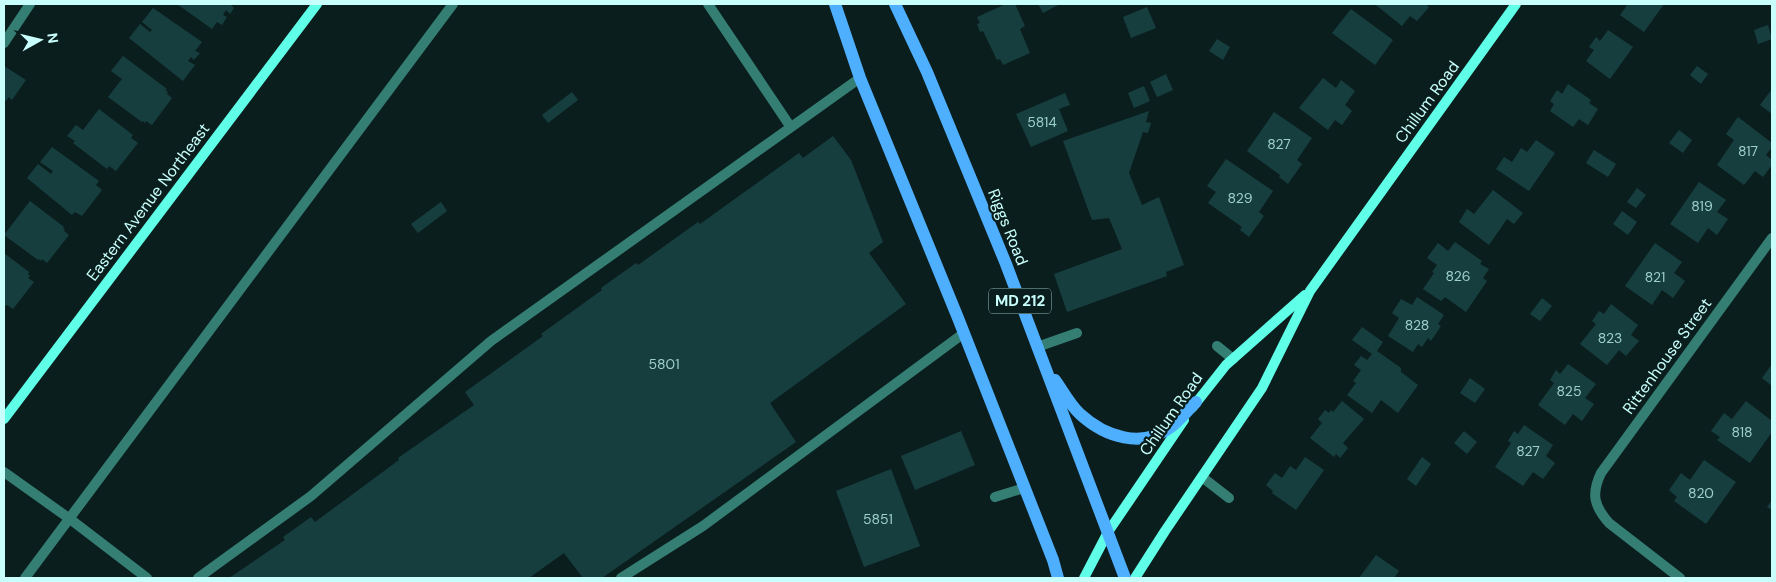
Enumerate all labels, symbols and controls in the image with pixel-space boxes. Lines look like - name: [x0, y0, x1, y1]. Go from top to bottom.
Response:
- north arrow: [15, 15, 65, 65]
- text: N: [43, 32, 62, 45]
- street label: Chillum Road: [1390, 57, 1464, 147]
- house number: 5814: [1027, 113, 1057, 131]
- street label: Eastern Avenue Northeast: [82, 119, 214, 285]
- house number: 827: [1267, 135, 1291, 153]
- house number: 817: [1738, 142, 1758, 160]
- street label: Riggs Road: [983, 186, 1033, 268]
- house number: 829: [1228, 189, 1253, 207]
- house number: 819: [1691, 197, 1713, 215]
- house number: 826: [1445, 267, 1471, 285]
- house number: 821: [1645, 268, 1665, 286]
- road number: MD 212: [989, 288, 1051, 314]
- street label: Rittenhouse Street: [1618, 294, 1716, 418]
- house number: 828: [1405, 316, 1429, 334]
- house number: 823: [1598, 329, 1622, 347]
- house number: 5801: [649, 355, 680, 373]
- street label: Chillum Road: [1135, 368, 1207, 460]
- house number: 825: [1557, 382, 1581, 400]
- house number: 818: [1731, 423, 1753, 441]
- house number: 827: [1516, 442, 1540, 460]
- house number: 820: [1688, 484, 1714, 502]
- house number: 5851: [863, 510, 893, 528]

